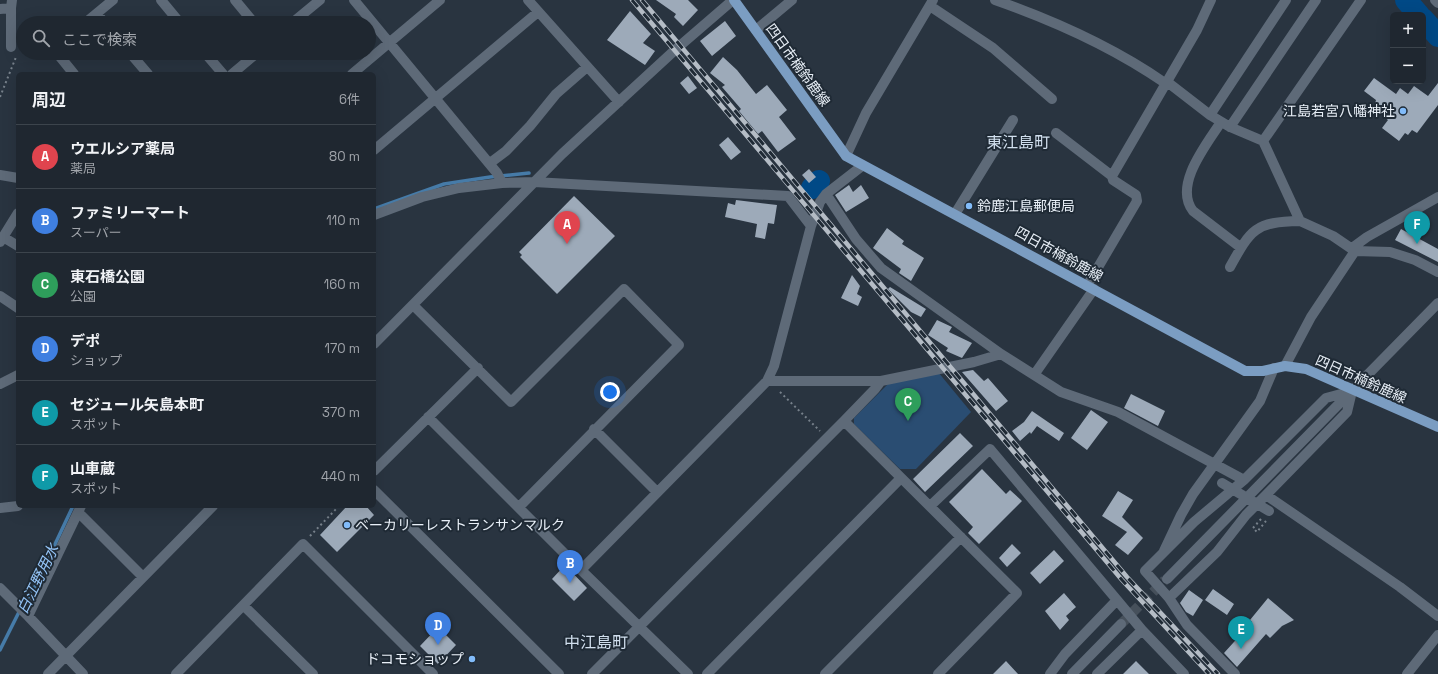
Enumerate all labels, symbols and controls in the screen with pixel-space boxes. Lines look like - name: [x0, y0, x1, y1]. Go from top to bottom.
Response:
- map controls: [1390, 12, 1426, 84]
- button: +: [1390, 12, 1426, 48]
- search box: [16, 16, 376, 60]
- street label: 四日市楠鈴鹿線: [762, 20, 834, 110]
- icon: search: [30, 27, 52, 49]
- text: ここで検索: [62, 30, 137, 49]
- button: −: [1390, 48, 1426, 84]
- text: 周辺: [32, 89, 66, 111]
- text: 6件: [339, 91, 360, 108]
- place label: 江島若宮八幡神社: [1283, 102, 1395, 120]
- marker: 江島若宮八幡神社: [1398, 106, 1408, 116]
- district label: 東江島町: [986, 132, 1050, 153]
- text: ウエルシア薬局: [70, 139, 175, 158]
- text: A: [41, 148, 49, 165]
- text: 80 m: [329, 148, 360, 165]
- text: 薬局: [70, 160, 96, 177]
- place label: 鈴鹿江島郵便局: [977, 197, 1075, 215]
- marker: 鈴鹿江島郵便局: [964, 201, 974, 211]
- text: ファミリーマート: [70, 203, 190, 222]
- pin: A: [554, 211, 580, 244]
- pin: F: [1404, 211, 1430, 244]
- text: B: [41, 212, 49, 229]
- text: 110 m: [326, 212, 360, 229]
- street label: 四日市楠鈴鹿線: [1012, 222, 1106, 286]
- text: スーパー: [70, 224, 122, 241]
- text: 東石橋公園: [70, 267, 145, 286]
- text: C: [41, 276, 49, 293]
- text: 160 m: [324, 276, 360, 293]
- text: 公園: [70, 288, 96, 305]
- text: デポ: [70, 331, 100, 350]
- text: D: [41, 340, 49, 357]
- text: 170 m: [324, 340, 360, 357]
- street label: 四日市楠鈴鹿線: [1313, 351, 1409, 407]
- text: ショップ: [70, 352, 122, 369]
- your location: [600, 382, 620, 402]
- pin: C: [895, 388, 921, 421]
- text: セジュール矢島本町: [70, 395, 204, 414]
- text: E: [41, 404, 49, 421]
- text: 370 m: [322, 404, 360, 421]
- text: スポット: [70, 416, 122, 433]
- text: 山車蔵: [70, 459, 115, 478]
- text: F: [42, 468, 48, 485]
- text: 440 m: [321, 468, 360, 485]
- text: スポット: [70, 480, 122, 497]
- place label: ベーカリーレストランサンマルク: [355, 516, 565, 534]
- marker: ベーカリーレストランサンマルク: [342, 520, 352, 530]
- water label: 白江野用水: [13, 539, 63, 617]
- pin: B: [557, 550, 583, 583]
- pin: D: [425, 612, 451, 645]
- pin: E: [1228, 616, 1254, 649]
- district label: 中江島町: [564, 632, 628, 653]
- place label: ドコモショップ: [366, 650, 464, 668]
- marker: ドコモショップ: [467, 654, 477, 664]

